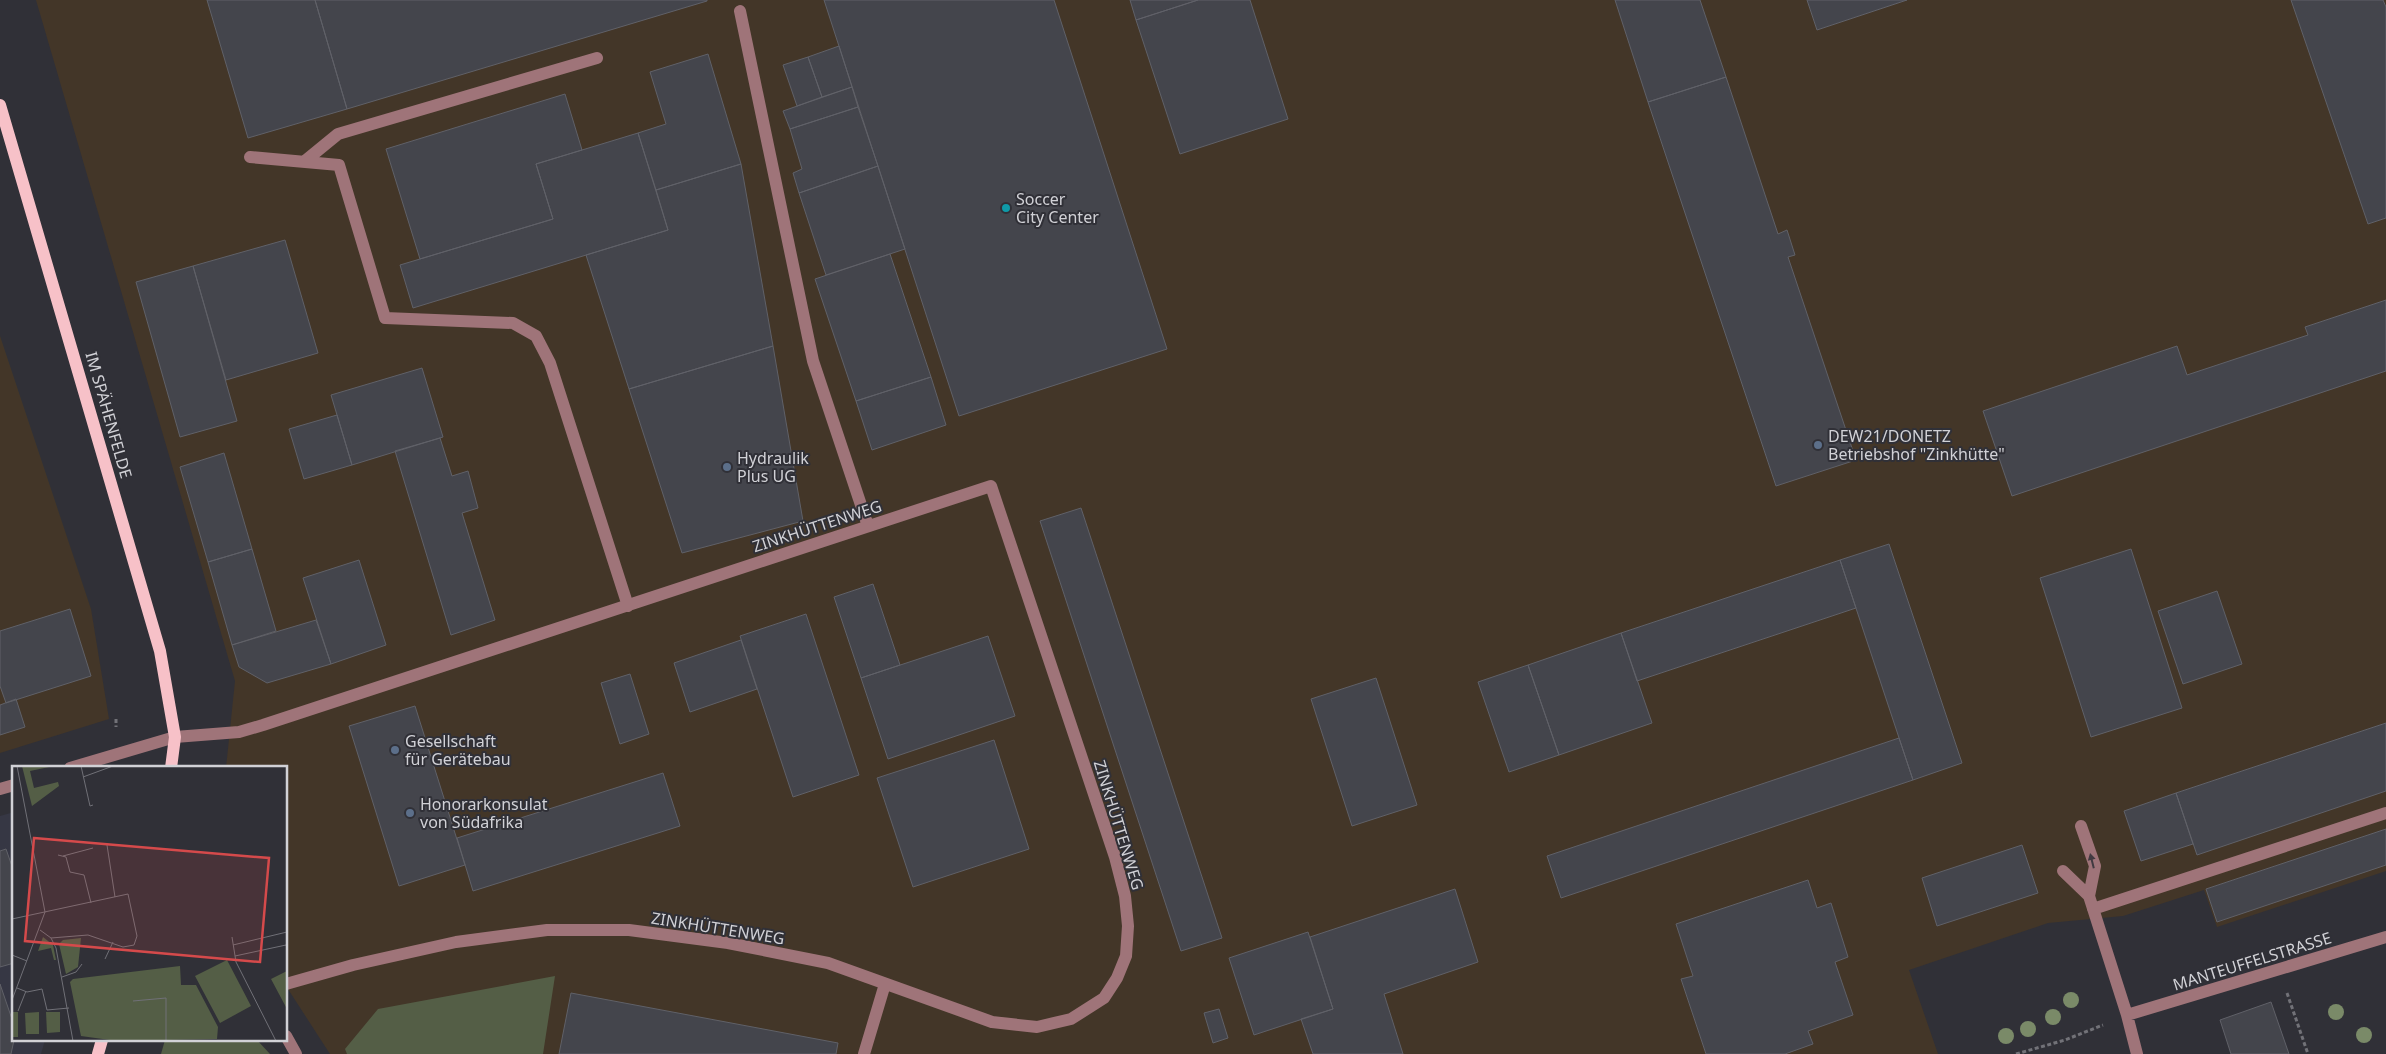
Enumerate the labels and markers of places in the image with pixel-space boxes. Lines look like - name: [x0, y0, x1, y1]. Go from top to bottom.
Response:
- place label: Soccer City Center: [1016, 188, 1099, 228]
- marker: Soccer City Center: [1000, 202, 1012, 214]
- place label: DEW21/DONETZ Betriebshof "Zinkhütte": [1828, 425, 2005, 465]
- marker: DEW21/DONETZ Betriebshof "Zinkhütte": [1812, 439, 1824, 451]
- place label: Hydraulik Plus UG: [737, 447, 809, 487]
- marker: Hydraulik Plus UG: [721, 461, 733, 473]
- place label: Gesellschaft für Gerätebau: [405, 730, 511, 770]
- marker: Gesellschaft für Gerätebau: [389, 744, 401, 756]
- place label: Honorarkonsulat von Südafrika: [420, 793, 548, 833]
- marker: Honorarkonsulat von Südafrika: [404, 807, 416, 819]

